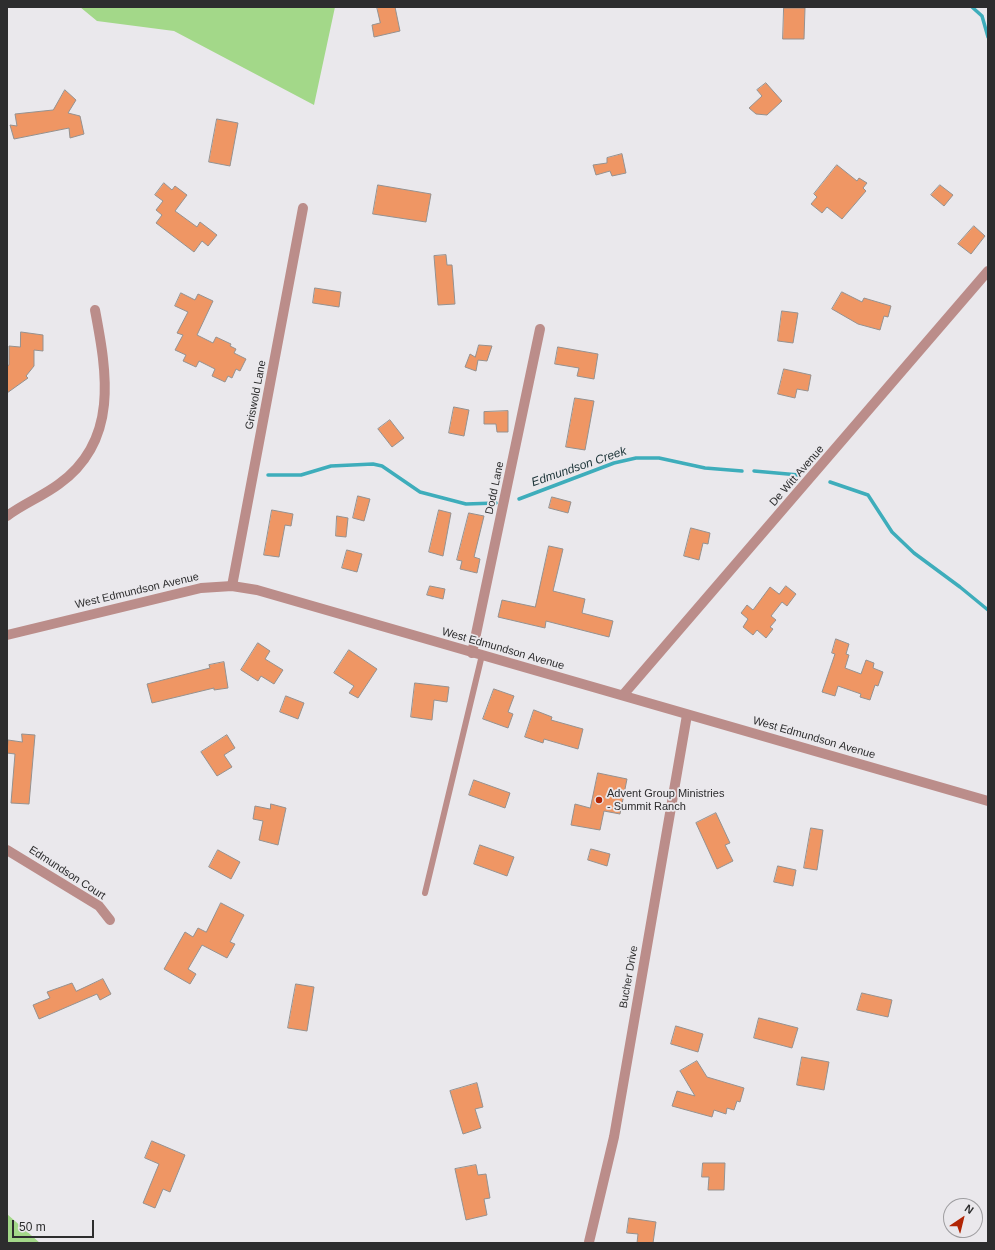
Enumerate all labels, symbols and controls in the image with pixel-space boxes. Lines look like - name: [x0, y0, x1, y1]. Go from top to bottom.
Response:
- street label: Griswold Lane: [243, 359, 269, 431]
- street label: De Witt Avenue: [767, 443, 827, 509]
- water label: Edmundson Creek: [530, 444, 628, 490]
- street label: Dodd Lane: [483, 460, 507, 516]
- street label: West Edmundson Avenue: [74, 570, 200, 612]
- street label: West Edmundson Avenue: [440, 625, 566, 673]
- street label: West Edmundson Avenue: [751, 714, 877, 762]
- place label: Advent Group Ministries - Summit Ranch: [607, 787, 724, 813]
- marker: Advent Group Ministries - Summit Ranch: [594, 795, 604, 805]
- street label: Edmundson Court: [26, 843, 108, 903]
- street label: Bucher Drive: [617, 945, 641, 1009]
- north arrow: [943, 1198, 983, 1238]
- text: N: [963, 1202, 976, 1216]
- scale bar: [14, 1212, 96, 1238]
- text: 50 m: [19, 1220, 46, 1234]

